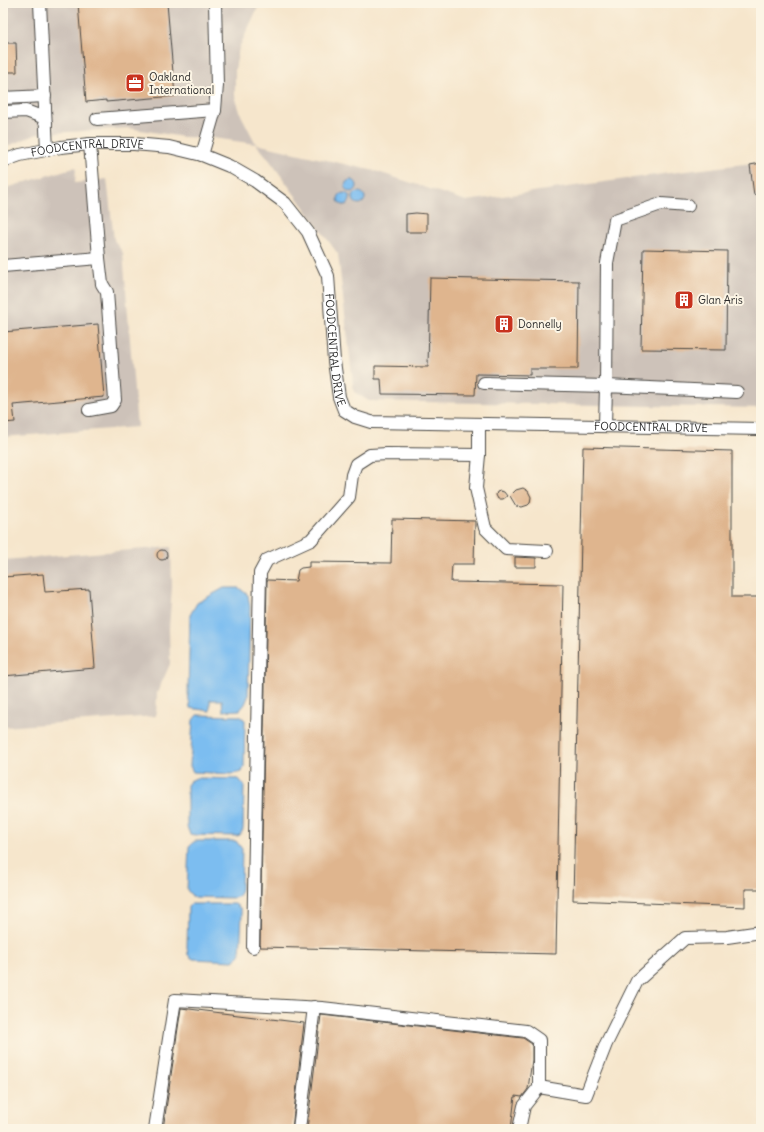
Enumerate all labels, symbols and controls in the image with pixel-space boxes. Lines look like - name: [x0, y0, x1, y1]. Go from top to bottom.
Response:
- place label: Oakland International: [149, 70, 214, 97]
- office icon: Oakland International: [124, 72, 146, 94]
- street label: FOODCENTRAL DRIVE: [30, 137, 144, 160]
- building icon: Glan Aris: [673, 289, 695, 311]
- street label: FOODCENTRAL DRIVE: [322, 293, 349, 408]
- place label: Glan Aris: [698, 293, 743, 307]
- building icon: Donnelly: [493, 313, 515, 335]
- place label: Donnelly: [518, 317, 562, 331]
- street label: FOODCENTRAL DRIVE: [594, 419, 708, 435]

